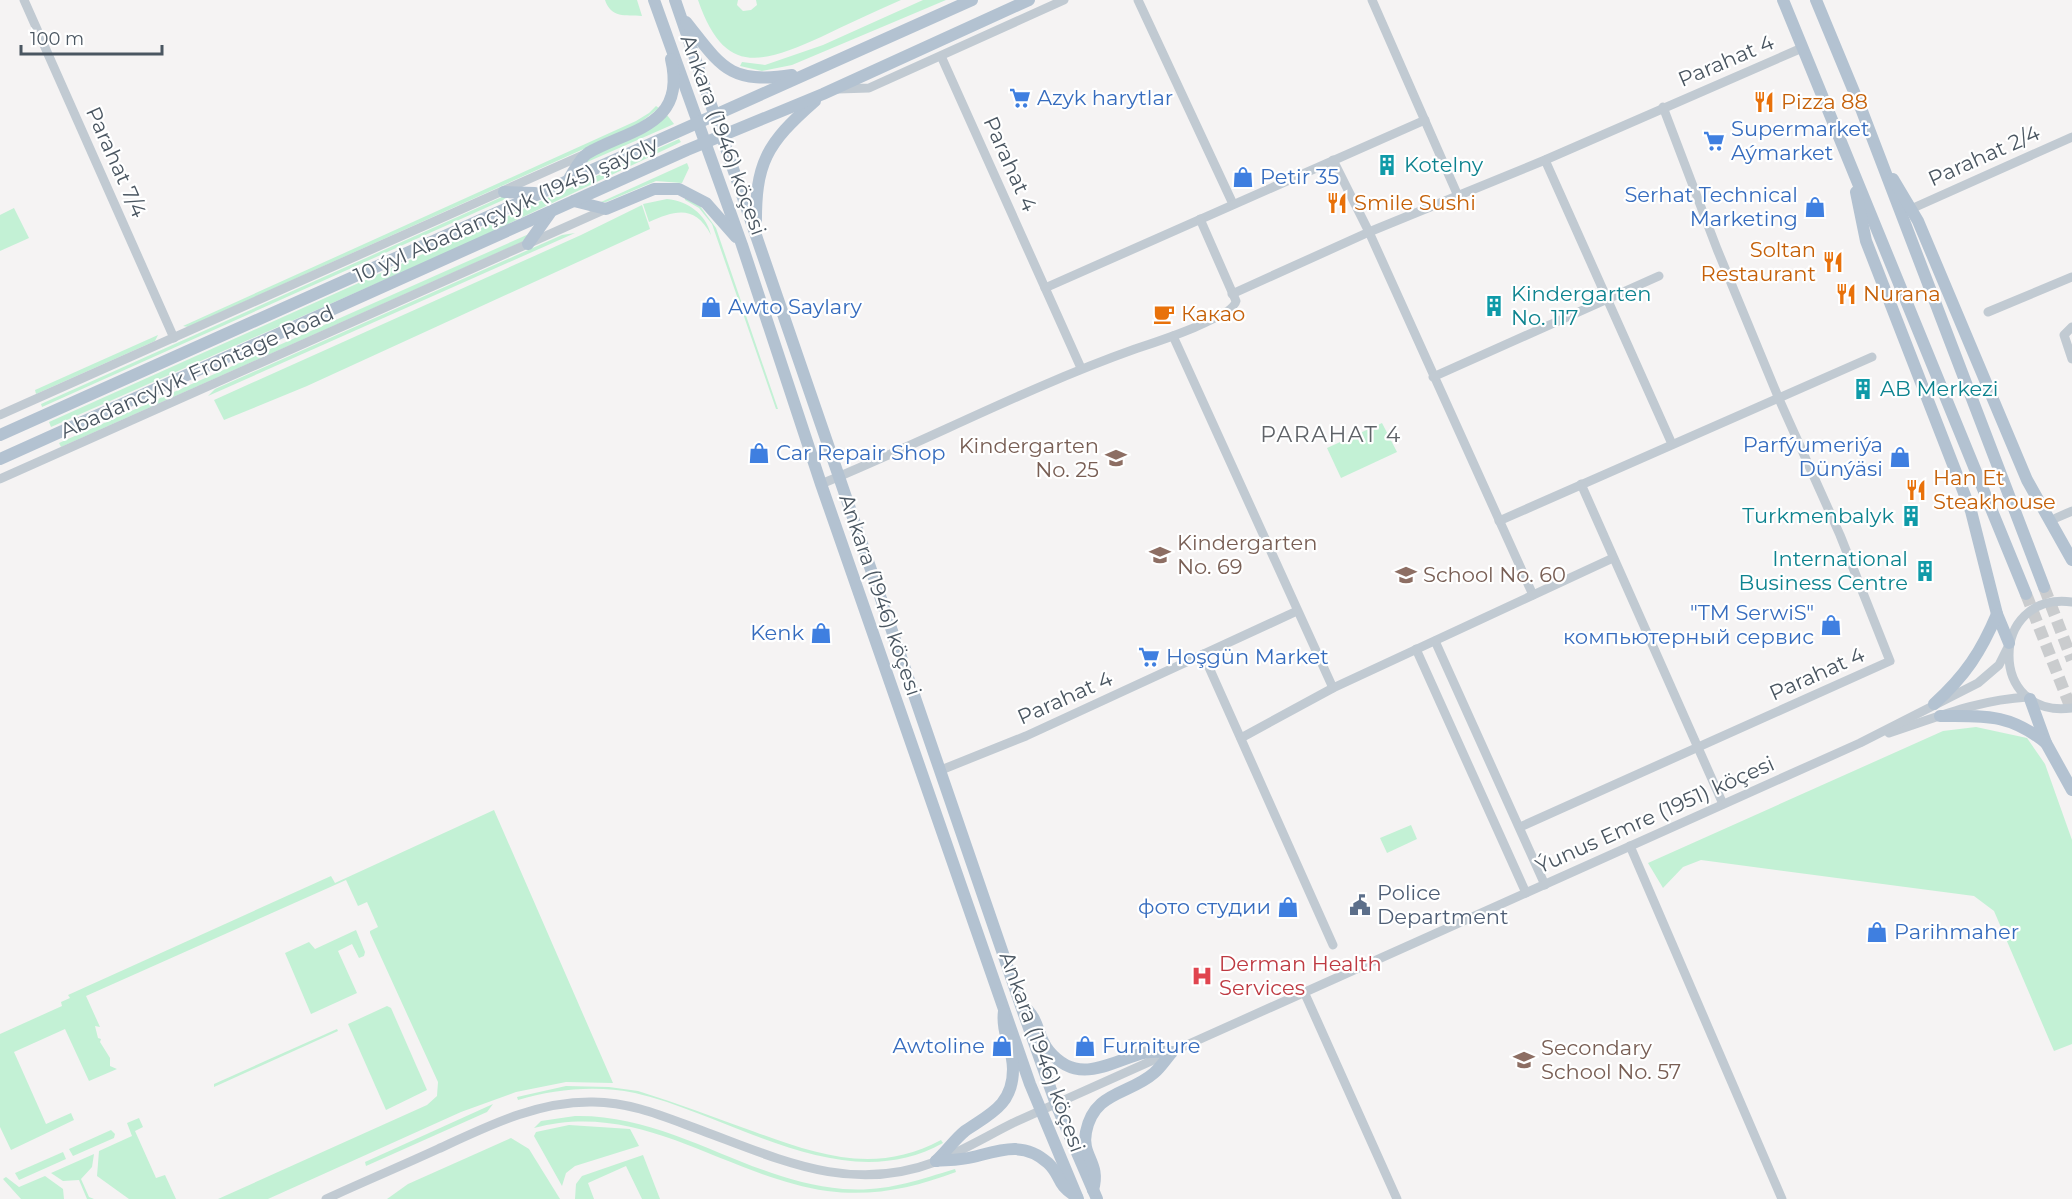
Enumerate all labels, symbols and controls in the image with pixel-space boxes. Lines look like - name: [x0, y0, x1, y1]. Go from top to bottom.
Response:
- scale bar: [21, 18, 162, 56]
- text: 100 m: [30, 28, 84, 50]
- street label: Parahat 4: [1674, 29, 1778, 92]
- street label: Ankara (1946) köçesi: [676, 31, 771, 238]
- place label: Azyk harytlar: [1037, 85, 1173, 110]
- supermarket icon: Azyk harytlar: [1008, 86, 1032, 110]
- place label: Pizza 88: [1781, 89, 1868, 114]
- restaurant icon: Pizza 88: [1752, 90, 1776, 114]
- street label: Parahat 7/4: [81, 102, 152, 221]
- street label: Parahat 4: [978, 112, 1043, 215]
- place label: Supermarket Aýmarket: [1731, 116, 1869, 165]
- street label: Parahat 2/4: [1924, 120, 2044, 191]
- supermarket icon: Supermarket Aýmarket: [1702, 129, 1726, 153]
- street label: 10 ýyl Abadançylyk (1945) şaýoly: [350, 131, 662, 288]
- place label: Kotelny: [1404, 152, 1484, 177]
- building icon: Kotelny: [1375, 153, 1399, 177]
- place label: Petir 35: [1260, 164, 1339, 189]
- shop icon: Petir 35: [1231, 165, 1255, 189]
- place label: Serhat Technical Marketing: [1624, 182, 1798, 231]
- place label: Smile Sushi: [1354, 190, 1476, 215]
- restaurant icon: Smile Sushi: [1325, 191, 1349, 215]
- shop icon: Serhat Technical Marketing: [1803, 195, 1827, 219]
- place label: Soltan Restaurant: [1701, 237, 1816, 286]
- restaurant icon: Soltan Restaurant: [1821, 250, 1845, 274]
- place label: Kindergarten No. 117: [1511, 281, 1651, 330]
- place label: Nurana: [1863, 281, 1941, 306]
- restaurant icon: Nurana: [1834, 282, 1858, 306]
- place label: Awto Saylary: [728, 294, 863, 319]
- building icon: Kindergarten No. 117: [1482, 294, 1506, 318]
- shop icon: Awto Saylary: [699, 295, 723, 319]
- street label: Abadancylyk Frontage Road: [56, 300, 338, 443]
- place label: Какао: [1181, 301, 1245, 326]
- cafe icon: Какао: [1152, 302, 1176, 326]
- place label: AB Merkezi: [1880, 376, 1998, 401]
- building icon: AB Merkezi: [1851, 377, 1875, 401]
- district label: PARAHAT 4: [1260, 421, 1402, 448]
- place label: Parfýumeriýa Dünýäsi: [1743, 432, 1883, 481]
- place label: Kindergarten No. 25: [959, 433, 1099, 482]
- place label: Car Repair Shop: [776, 440, 946, 465]
- shop icon: Car Repair Shop: [747, 441, 771, 465]
- shop icon: Parfýumeriýa Dünýäsi: [1888, 445, 1912, 469]
- school or university icon: Kindergarten No. 25: [1104, 446, 1128, 470]
- place label: Han Et Steakhouse: [1933, 465, 2056, 514]
- restaurant icon: Han Et Steakhouse: [1904, 478, 1928, 502]
- street label: Ankara (1946) köçesi: [834, 491, 927, 699]
- place label: Turkmenbalyk: [1742, 503, 1894, 528]
- building icon: Turkmenbalyk: [1899, 504, 1923, 528]
- place label: Kindergarten No. 69: [1177, 530, 1317, 579]
- school or university icon: Kindergarten No. 69: [1148, 543, 1172, 567]
- place label: International Business Centre: [1739, 546, 1908, 595]
- building icon: International Business Centre: [1913, 559, 1937, 583]
- place label: School No. 60: [1423, 562, 1566, 587]
- school or university icon: School No. 60: [1394, 563, 1418, 587]
- place label: "TM SerwiS" компьютерный сервис: [1563, 600, 1814, 649]
- shop icon: "TM SerwiS" компьютерный сервис: [1819, 613, 1843, 637]
- place label: Kenk: [750, 620, 804, 645]
- shop icon: Kenk: [809, 621, 833, 645]
- street label: Parahat 4: [1765, 641, 1868, 706]
- place label: Hoşgün Market: [1166, 644, 1329, 669]
- supermarket icon: Hoşgün Market: [1137, 645, 1161, 669]
- street label: Parahat 4: [1013, 665, 1116, 730]
- street label: Ýunus Emre (1951) köçesi: [1532, 751, 1778, 878]
- place label: Police Department: [1377, 880, 1509, 929]
- public building icon: Police Department: [1348, 893, 1372, 917]
- place label: фото студии: [1138, 894, 1271, 919]
- shop icon: фото студии: [1276, 895, 1300, 919]
- place label: Parihmaher: [1894, 919, 2019, 944]
- shop icon: Parihmaher: [1865, 920, 1889, 944]
- street label: Ankara (1946) köçesi: [995, 948, 1090, 1155]
- place label: Derman Health Services: [1219, 951, 1382, 1000]
- hospital icon: Derman Health Services: [1190, 964, 1214, 988]
- place label: Awtoline: [892, 1033, 985, 1058]
- place label: Furniture: [1102, 1033, 1200, 1058]
- shop icon: Awtoline: [990, 1034, 1014, 1058]
- shop icon: Furniture: [1073, 1034, 1097, 1058]
- place label: Secondary School No. 57: [1541, 1035, 1681, 1084]
- school or university icon: Secondary School No. 57: [1512, 1048, 1536, 1072]

